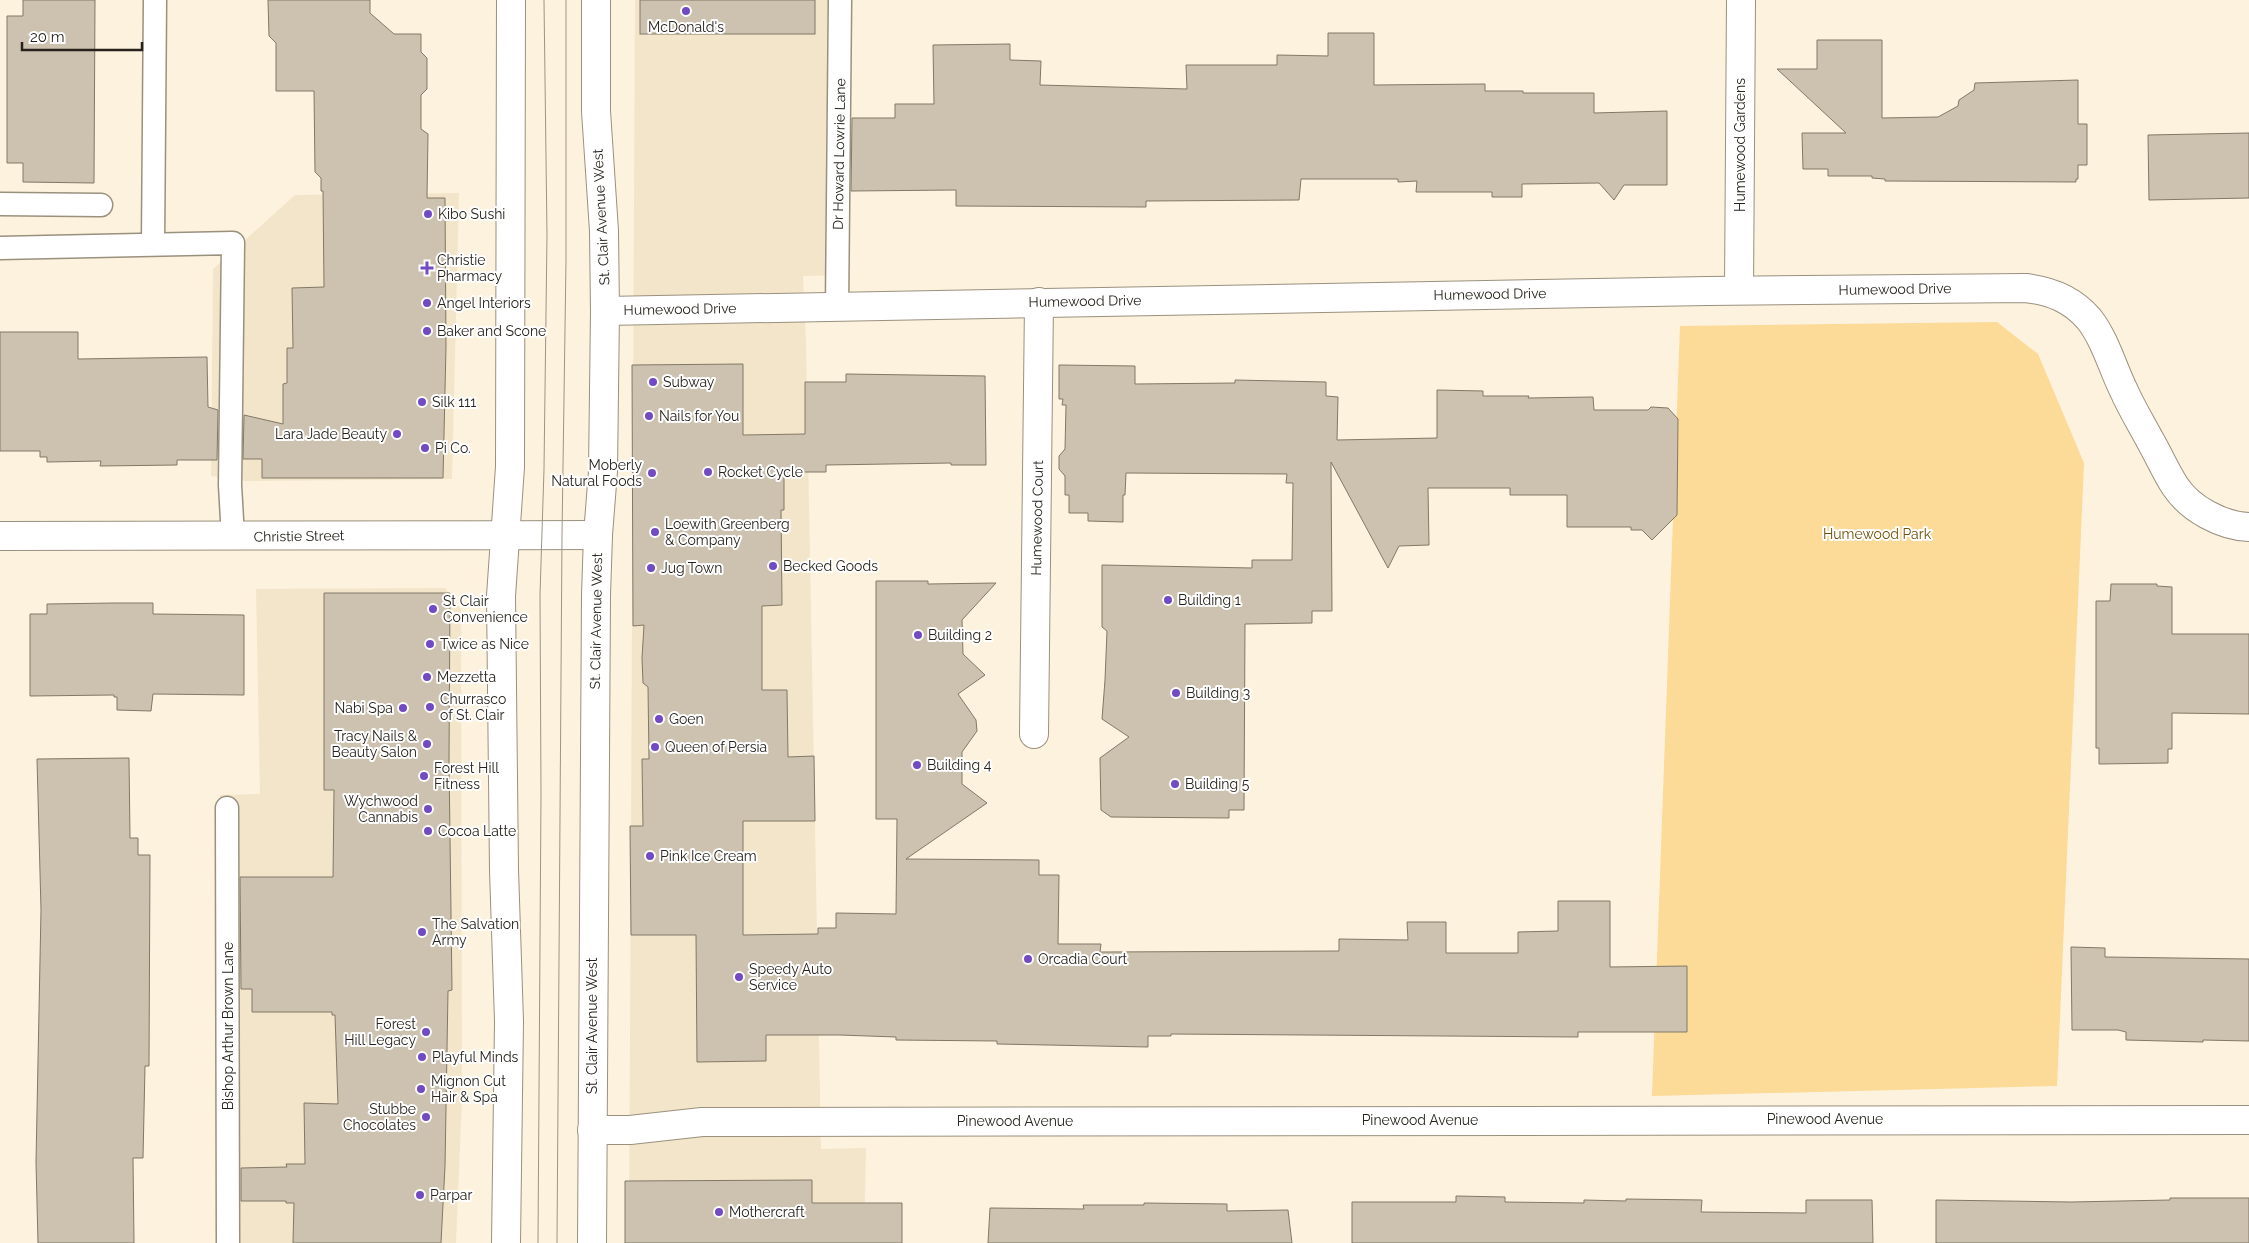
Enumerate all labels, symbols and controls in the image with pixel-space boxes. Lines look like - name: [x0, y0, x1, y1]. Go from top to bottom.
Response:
- marker: McDonald's: [680, 5, 692, 17]
- place label: McDonald's: [648, 19, 724, 35]
- scale bar: [22, 20, 142, 52]
- text: 20 m: [30, 28, 65, 46]
- street label: Dr Howard Lowrie Lane: [830, 78, 848, 230]
- street label: Humewood Gardens: [1732, 78, 1748, 212]
- street label: St. Clair Avenue West: [589, 148, 613, 286]
- place label: Kibo Sushi: [438, 206, 505, 222]
- marker: Kibo Sushi: [422, 208, 434, 220]
- place label: Christie Pharmacy: [437, 252, 502, 284]
- marker: Christie Pharmacy: [421, 262, 433, 274]
- street label: Humewood Drive: [1838, 280, 1952, 298]
- street label: Humewood Drive: [1433, 285, 1547, 303]
- street label: Humewood Drive: [1028, 292, 1142, 310]
- place label: Angel Interiors: [437, 295, 531, 311]
- marker: Angel Interiors: [421, 297, 433, 309]
- street label: Humewood Drive: [623, 300, 737, 318]
- place label: Baker and Scone: [437, 323, 546, 339]
- marker: Baker and Scone: [421, 325, 433, 337]
- place label: Subway: [663, 374, 715, 390]
- marker: Subway: [647, 376, 659, 388]
- place label: Silk 111: [432, 394, 476, 410]
- marker: Silk 111: [416, 396, 428, 408]
- place label: Nails for You: [659, 408, 739, 424]
- marker: Nails for You: [643, 410, 655, 422]
- place label: Lara Jade Beauty: [275, 426, 387, 442]
- marker: Lara Jade Beauty: [391, 428, 403, 440]
- place label: Pi Co.: [435, 440, 471, 456]
- marker: Pi Co.: [419, 442, 431, 454]
- place label: Moberly Natural Foods: [551, 457, 642, 489]
- street label: Humewood Court: [1028, 460, 1046, 576]
- place label: Rocket Cycle: [718, 464, 803, 480]
- marker: Rocket Cycle: [702, 466, 714, 478]
- marker: Moberly Natural Foods: [646, 467, 658, 479]
- place label: Loewith Greenberg & Company: [665, 516, 790, 548]
- marker: Loewith Greenberg & Company: [649, 526, 661, 538]
- park label: Humewood Park: [1823, 526, 1932, 542]
- street label: Christie Street: [253, 527, 345, 545]
- street label: St. Clair Avenue West: [587, 552, 605, 689]
- place label: Becked Goods: [783, 558, 878, 574]
- place label: Jug Town: [661, 560, 722, 576]
- marker: Becked Goods: [767, 560, 779, 572]
- marker: Jug Town: [645, 562, 657, 574]
- place label: Building 1: [1178, 592, 1241, 608]
- place label: St Clair Convenience: [443, 593, 528, 625]
- marker: Building 1: [1162, 594, 1174, 606]
- marker: St Clair Convenience: [427, 603, 439, 615]
- place label: Building 2: [928, 627, 992, 643]
- marker: Building 2: [912, 629, 924, 641]
- place label: Twice as Nice: [440, 636, 529, 652]
- marker: Twice as Nice: [424, 638, 436, 650]
- place label: Mezzetta: [437, 669, 496, 685]
- marker: Mezzetta: [421, 671, 433, 683]
- place label: Building 3: [1186, 685, 1250, 701]
- marker: Building 3: [1170, 687, 1182, 699]
- place label: Churrasco of St. Clair: [440, 691, 506, 723]
- place label: Nabi Spa: [335, 700, 393, 716]
- marker: Churrasco of St. Clair: [424, 701, 436, 713]
- marker: Nabi Spa: [397, 702, 409, 714]
- place label: Goen: [669, 711, 704, 727]
- marker: Goen: [653, 713, 665, 725]
- place label: Tracy Nails & Beauty Salon: [332, 728, 418, 760]
- marker: Tracy Nails & Beauty Salon: [421, 738, 433, 750]
- place label: Queen of Persia: [665, 739, 767, 755]
- marker: Queen of Persia: [649, 741, 661, 753]
- place label: Building 4: [927, 757, 992, 773]
- marker: Building 4: [911, 759, 923, 771]
- place label: Forest Hill Fitness: [434, 760, 499, 792]
- marker: Forest Hill Fitness: [418, 770, 430, 782]
- place label: Building 5: [1185, 776, 1250, 792]
- marker: Building 5: [1169, 778, 1181, 790]
- place label: Wychwood Cannabis: [344, 793, 418, 825]
- marker: Wychwood Cannabis: [422, 803, 434, 815]
- place label: Cocoa Latte: [438, 823, 516, 839]
- marker: Cocoa Latte: [422, 825, 434, 837]
- place label: Pink Ice Cream: [660, 848, 757, 864]
- marker: Pink Ice Cream: [644, 850, 656, 862]
- place label: The Salvation Army: [432, 916, 519, 948]
- marker: The Salvation Army: [416, 926, 428, 938]
- street label: Bishop Arthur Brown Lane: [220, 942, 236, 1110]
- place label: Orcadia Court: [1038, 951, 1128, 967]
- marker: Orcadia Court: [1022, 953, 1034, 965]
- street label: St. Clair Avenue West: [584, 957, 600, 1094]
- place label: Speedy Auto Service: [749, 961, 832, 993]
- marker: Speedy Auto Service: [733, 971, 745, 983]
- place label: Forest Hill Legacy: [344, 1016, 416, 1048]
- marker: Forest Hill Legacy: [420, 1026, 432, 1038]
- place label: Playful Minds: [432, 1049, 519, 1065]
- marker: Playful Minds: [416, 1051, 428, 1063]
- place label: Mignon Cut Hair & Spa: [431, 1073, 506, 1105]
- marker: Mignon Cut Hair & Spa: [415, 1083, 427, 1095]
- place label: Stubbe Chocolates: [343, 1101, 416, 1133]
- marker: Stubbe Chocolates: [420, 1111, 432, 1123]
- street label: Pinewood Avenue: [1767, 1111, 1883, 1127]
- street label: Pinewood Avenue: [1362, 1112, 1478, 1128]
- street label: Pinewood Avenue: [957, 1113, 1073, 1129]
- place label: Parpar: [430, 1187, 472, 1203]
- marker: Parpar: [414, 1189, 426, 1201]
- place label: Mothercraft: [729, 1204, 805, 1220]
- marker: Mothercraft: [713, 1206, 725, 1218]

